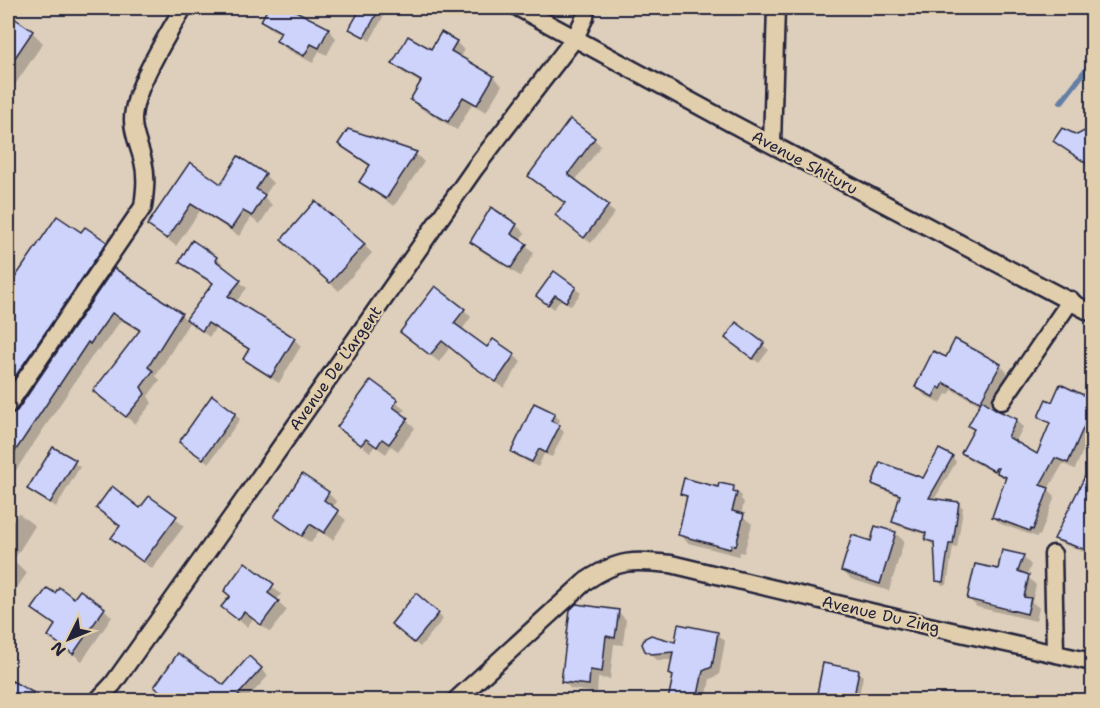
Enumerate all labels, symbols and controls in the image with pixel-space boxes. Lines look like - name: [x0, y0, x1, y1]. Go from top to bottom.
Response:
- street label: Avenue Shituru: [748, 126, 861, 199]
- street label: Avenue De L'argent: [284, 302, 386, 435]
- street label: Avenue Du Zing: [820, 591, 942, 638]
- north arrow: [39, 609, 99, 669]
- text: N: [46, 637, 70, 661]

